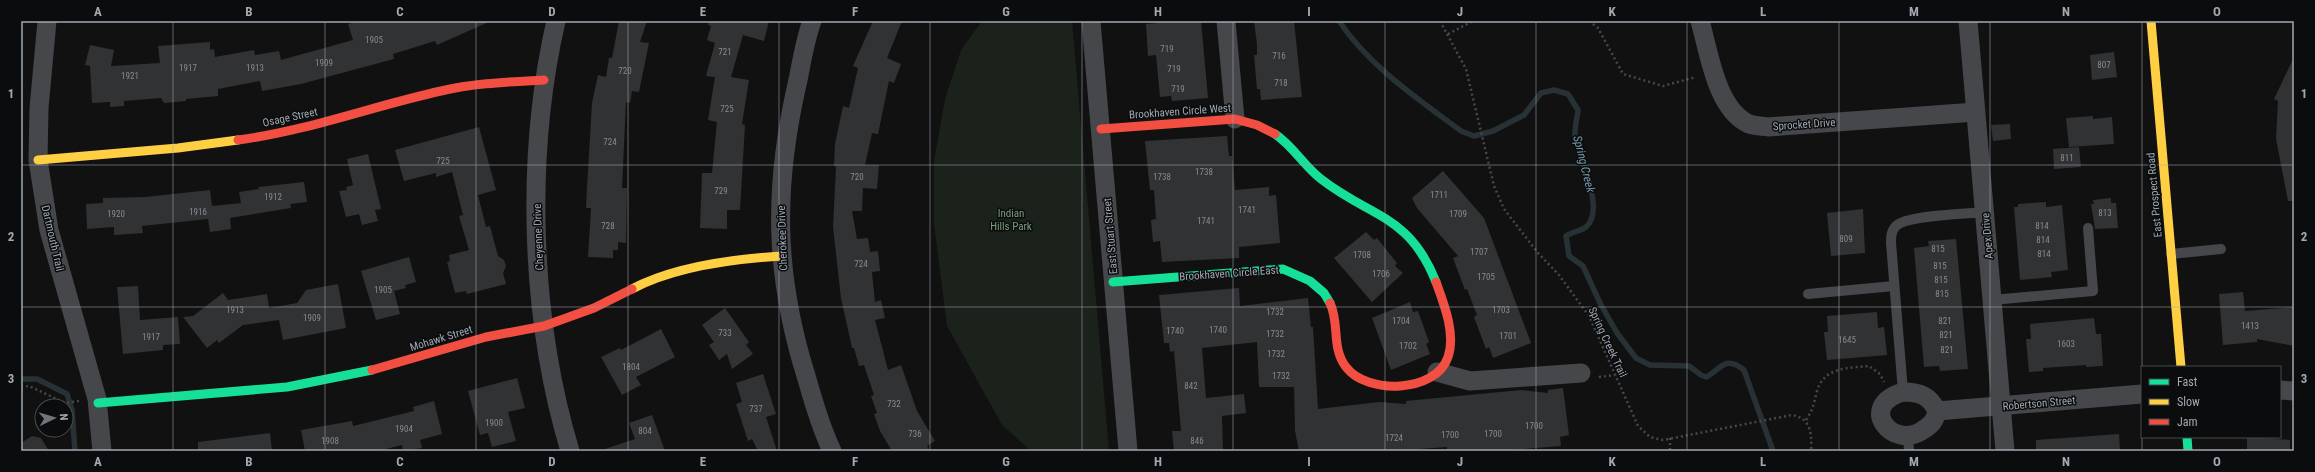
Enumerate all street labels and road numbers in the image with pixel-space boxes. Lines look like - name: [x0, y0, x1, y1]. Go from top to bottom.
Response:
- street label: Brookhaven Circle West: [1129, 101, 1232, 122]
- street label: Osage Street: [261, 105, 319, 130]
- street label: Sprocket Drive: [1772, 116, 1836, 133]
- street label: East Prospect Road: [2144, 152, 2165, 238]
- street label: East Stuart Street: [1101, 197, 1120, 275]
- street label: Cheyenne Drive: [531, 203, 546, 270]
- street label: Dartmouth Trail: [39, 204, 66, 272]
- street label: Cherokee Drive: [775, 205, 790, 271]
- street label: Apex Drive: [1979, 212, 1996, 260]
- street label: Brookhaven Circle East: [1179, 264, 1279, 283]
- street label: Spring Creek Trail: [1586, 305, 1630, 379]
- street label: Mohawk Street: [408, 323, 474, 354]
- street label: Robertson Street: [2002, 394, 2076, 413]

